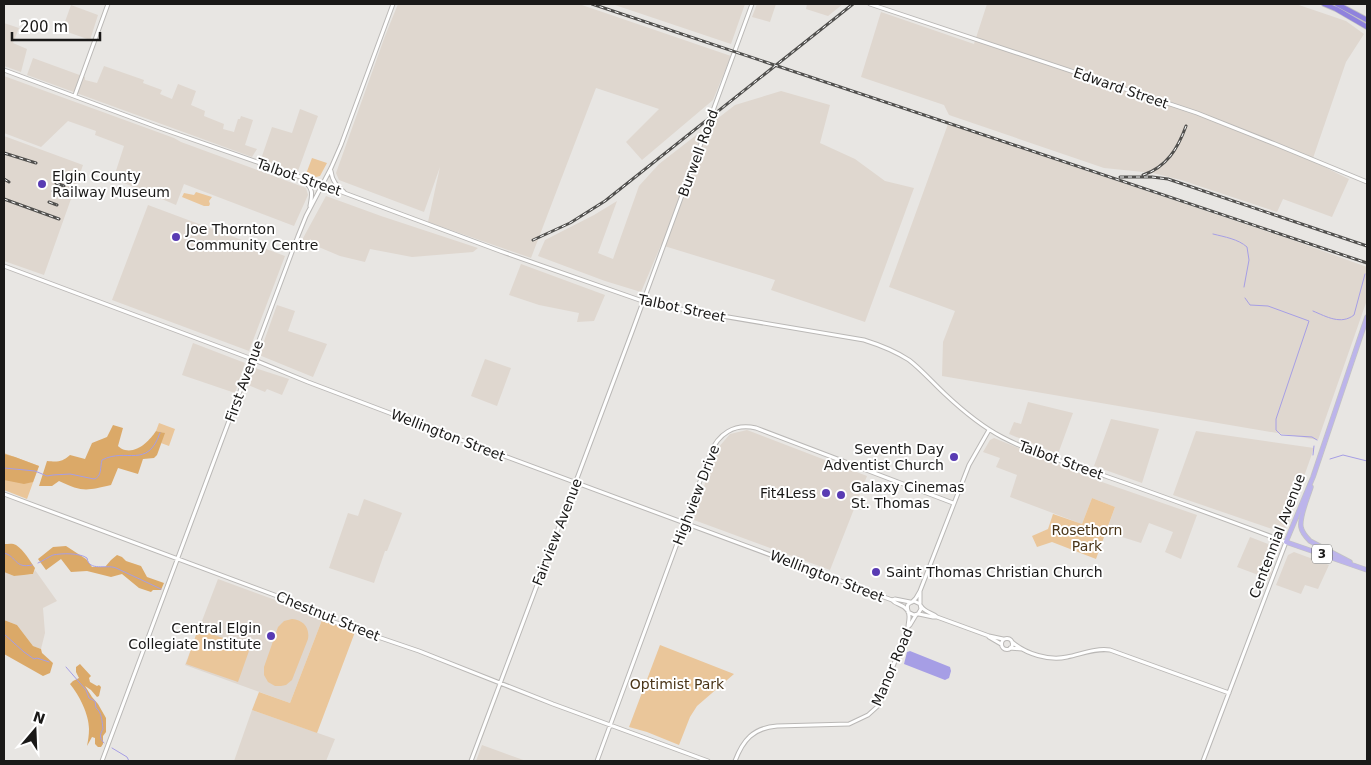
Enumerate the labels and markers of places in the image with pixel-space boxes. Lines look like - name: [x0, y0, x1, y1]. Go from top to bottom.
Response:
- place label: Elgin County Railway Museum: [52, 168, 170, 200]
- marker: Elgin County Railway Museum: [36, 178, 48, 190]
- place label: Joe Thornton Community Centre: [185, 221, 318, 253]
- marker: Joe Thornton Community Centre: [170, 231, 182, 243]
- place label: Seventh Day Adventist Church: [824, 441, 944, 473]
- marker: Seventh Day Adventist Church: [948, 451, 960, 463]
- place label: Galaxy Cinemas St. Thomas: [851, 479, 965, 511]
- place label: Fit4Less: [760, 485, 816, 501]
- marker: Fit4Less: [820, 487, 832, 499]
- marker: Galaxy Cinemas St. Thomas: [835, 489, 847, 501]
- place label: Saint Thomas Christian Church: [886, 564, 1103, 580]
- marker: Saint Thomas Christian Church: [870, 566, 882, 578]
- place label: Central Elgin Collegiate Institute: [128, 620, 261, 652]
- marker: Central Elgin Collegiate Institute: [265, 630, 277, 642]

